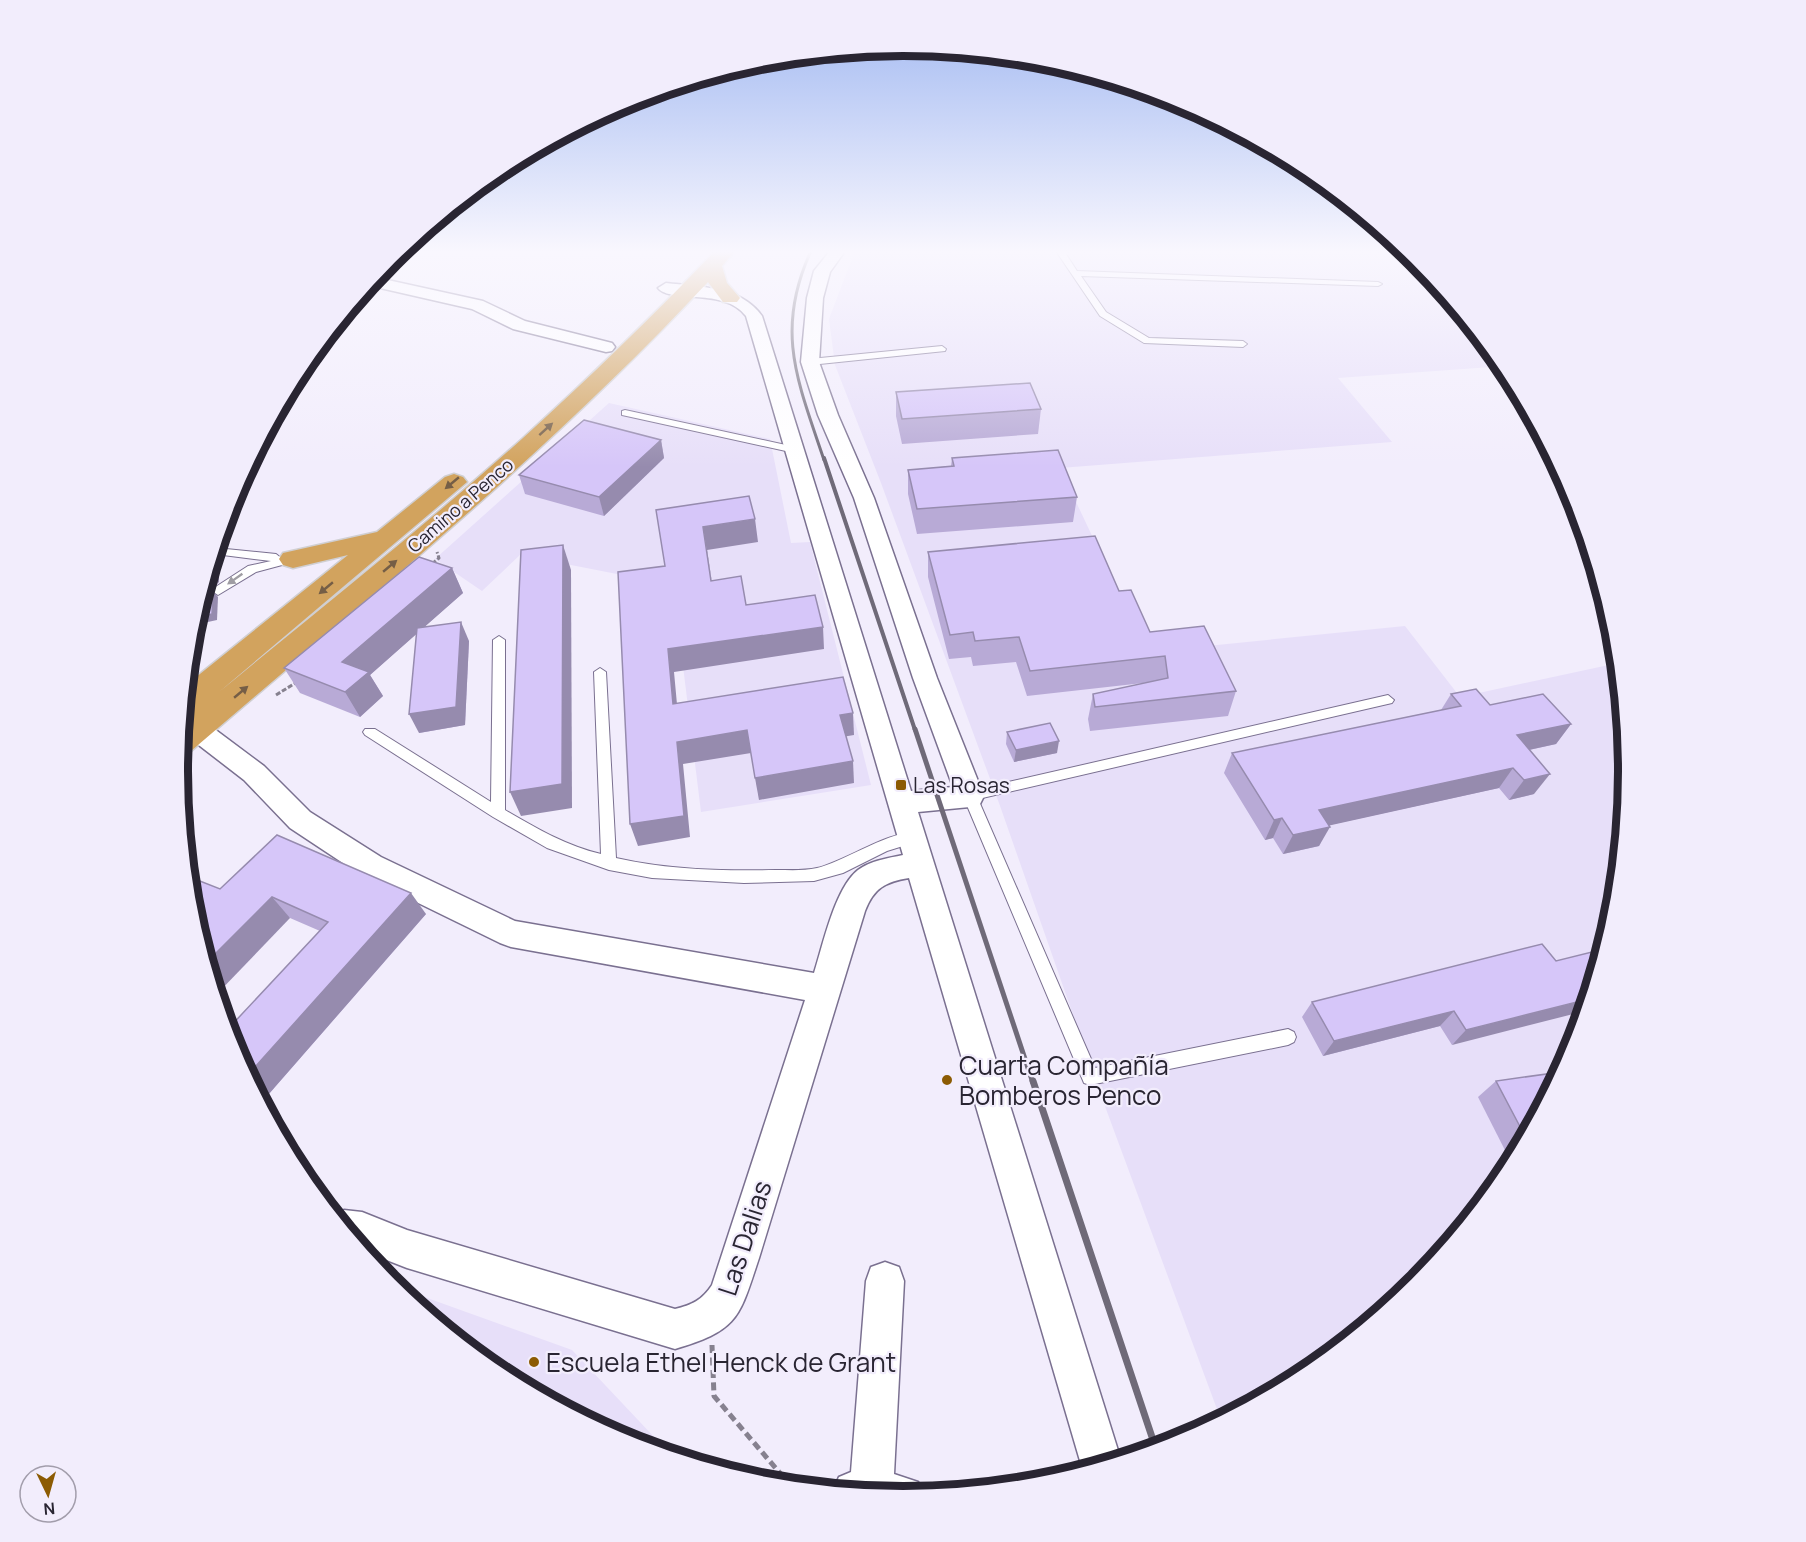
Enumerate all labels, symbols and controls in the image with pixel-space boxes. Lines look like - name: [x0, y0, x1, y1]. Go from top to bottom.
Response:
- one-way arrow: [538, 422, 553, 436]
- street label: Camino a Penco: [402, 452, 518, 558]
- one-way arrow: [445, 476, 460, 489]
- one-way arrow: [382, 560, 397, 573]
- one-way arrow: [227, 573, 243, 585]
- one-way arrow: [318, 581, 334, 594]
- one-way arrow: [233, 686, 248, 698]
- place label: Las Rosas: [913, 771, 1010, 799]
- marker: Las Rosas: [894, 778, 908, 792]
- place label: Cuarta Compañía Bomberos Penco: [959, 1047, 1169, 1113]
- marker: Cuarta Compañía Bomberos Penco: [940, 1073, 954, 1087]
- street label: Las Dalias: [709, 1176, 779, 1300]
- place label: Escuela Ethel Henck de Grant: [546, 1344, 896, 1380]
- marker: Escuela Ethel Henck de Grant: [527, 1355, 541, 1369]
- north arrow: [18, 1464, 78, 1524]
- text: N: [43, 1497, 56, 1520]

